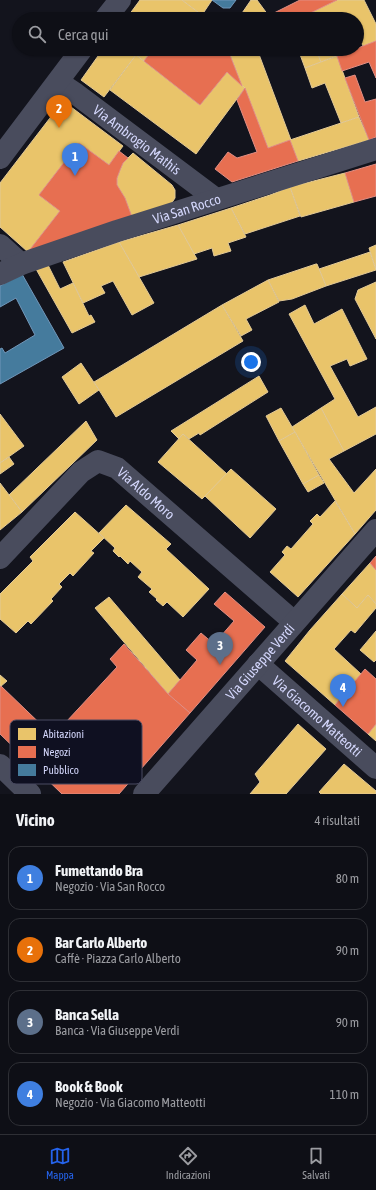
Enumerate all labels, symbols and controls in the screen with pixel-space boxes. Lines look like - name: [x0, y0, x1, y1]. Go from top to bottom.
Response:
- search box: [12, 12, 364, 56]
- icon: search: [26, 23, 48, 45]
- text: Cerca qui: [58, 26, 108, 43]
- pin: 2: [46, 95, 72, 128]
- street label: Via Ambrogio Mathis: [90, 102, 184, 178]
- pin: 1: [62, 143, 88, 176]
- street label: Via San Rocco: [151, 191, 223, 227]
- your location: [241, 352, 261, 372]
- street label: Via Aldo Moro: [114, 464, 178, 522]
- street label: Via Giuseppe Verdi: [223, 621, 298, 703]
- pin: 3: [207, 632, 233, 665]
- street label: Via Giacomo Matteotti: [269, 672, 365, 760]
- pin: 4: [330, 674, 356, 707]
- legend: [10, 720, 142, 784]
- text: Abitazioni: [43, 728, 84, 740]
- text: Negozi: [43, 746, 71, 758]
- text: Pubblico: [43, 764, 79, 776]
- text: Vicino: [16, 810, 55, 830]
- text: 4 risultati: [314, 813, 360, 828]
- text: Fumettando Bra: [55, 862, 143, 879]
- text: 1: [27, 871, 33, 886]
- text: 80 m: [336, 871, 359, 886]
- text: Negozio · Via San Rocco: [55, 879, 165, 894]
- text: Bar Carlo Alberto: [55, 934, 147, 951]
- text: 2: [27, 943, 33, 958]
- text: 90 m: [336, 943, 359, 958]
- text: Caffè · Piazza Carlo Alberto: [55, 951, 181, 966]
- text: Banca Sella: [55, 1006, 119, 1023]
- text: 3: [27, 1015, 33, 1030]
- text: 90 m: [336, 1015, 359, 1030]
- text: Banca · Via Giuseppe Verdi: [55, 1023, 179, 1038]
- text: Book & Book: [55, 1078, 123, 1095]
- text: 4: [27, 1087, 33, 1102]
- text: 110 m: [330, 1087, 359, 1102]
- text: Negozio · Via Giacomo Matteotti: [55, 1095, 206, 1110]
- tab: Mappa: [46, 1145, 74, 1181]
- tab: Indicazioni: [166, 1145, 210, 1181]
- tab: Salvati: [302, 1145, 330, 1181]

